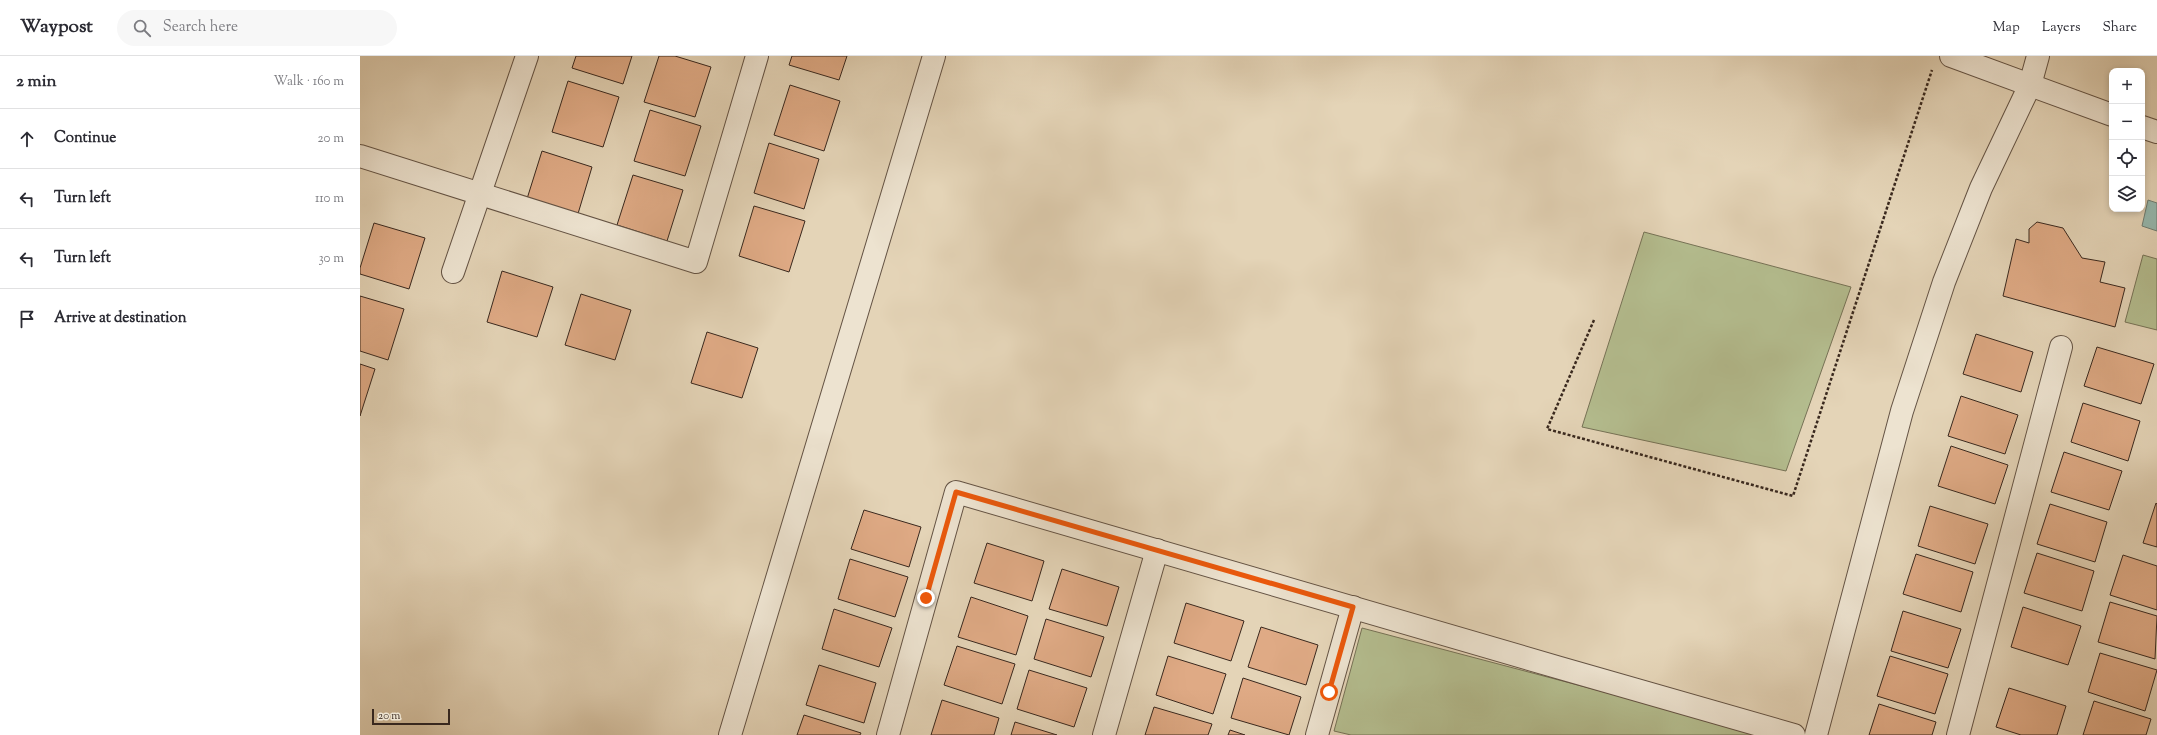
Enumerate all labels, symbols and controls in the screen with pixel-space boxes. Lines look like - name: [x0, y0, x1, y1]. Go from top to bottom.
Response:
- search box: [117, 10, 397, 46]
- text: Waypost: [20, 14, 93, 41]
- icon: search: [131, 17, 153, 39]
- text: Search here: [163, 17, 238, 38]
- text: Map: [1993, 18, 2020, 38]
- text: Layers: [2042, 18, 2080, 38]
- text: Share: [2102, 18, 2137, 38]
- map controls: [2109, 68, 2145, 212]
- button: +: [2109, 68, 2145, 104]
- text: 2 min: [16, 70, 57, 94]
- text: Walk · 160 m: [273, 73, 344, 91]
- button: −: [2109, 104, 2145, 140]
- icon: ahead: [16, 128, 38, 150]
- text: Continue: [54, 128, 116, 149]
- text: 20 m: [318, 130, 344, 148]
- button: locate: [2109, 140, 2145, 176]
- button: layers: [2109, 176, 2145, 212]
- icon: left: [16, 188, 38, 210]
- text: Turn left: [54, 188, 111, 209]
- text: 110 m: [315, 190, 344, 208]
- icon: left: [16, 248, 38, 270]
- text: Turn left: [54, 248, 111, 269]
- text: 30 m: [318, 250, 344, 268]
- icon: arrive: [16, 308, 38, 330]
- text: Arrive at destination: [54, 308, 187, 329]
- route end: [917, 589, 935, 607]
- route start: [1320, 683, 1338, 701]
- scale bar: [372, 707, 450, 726]
- text: 20 m: [378, 708, 400, 724]

